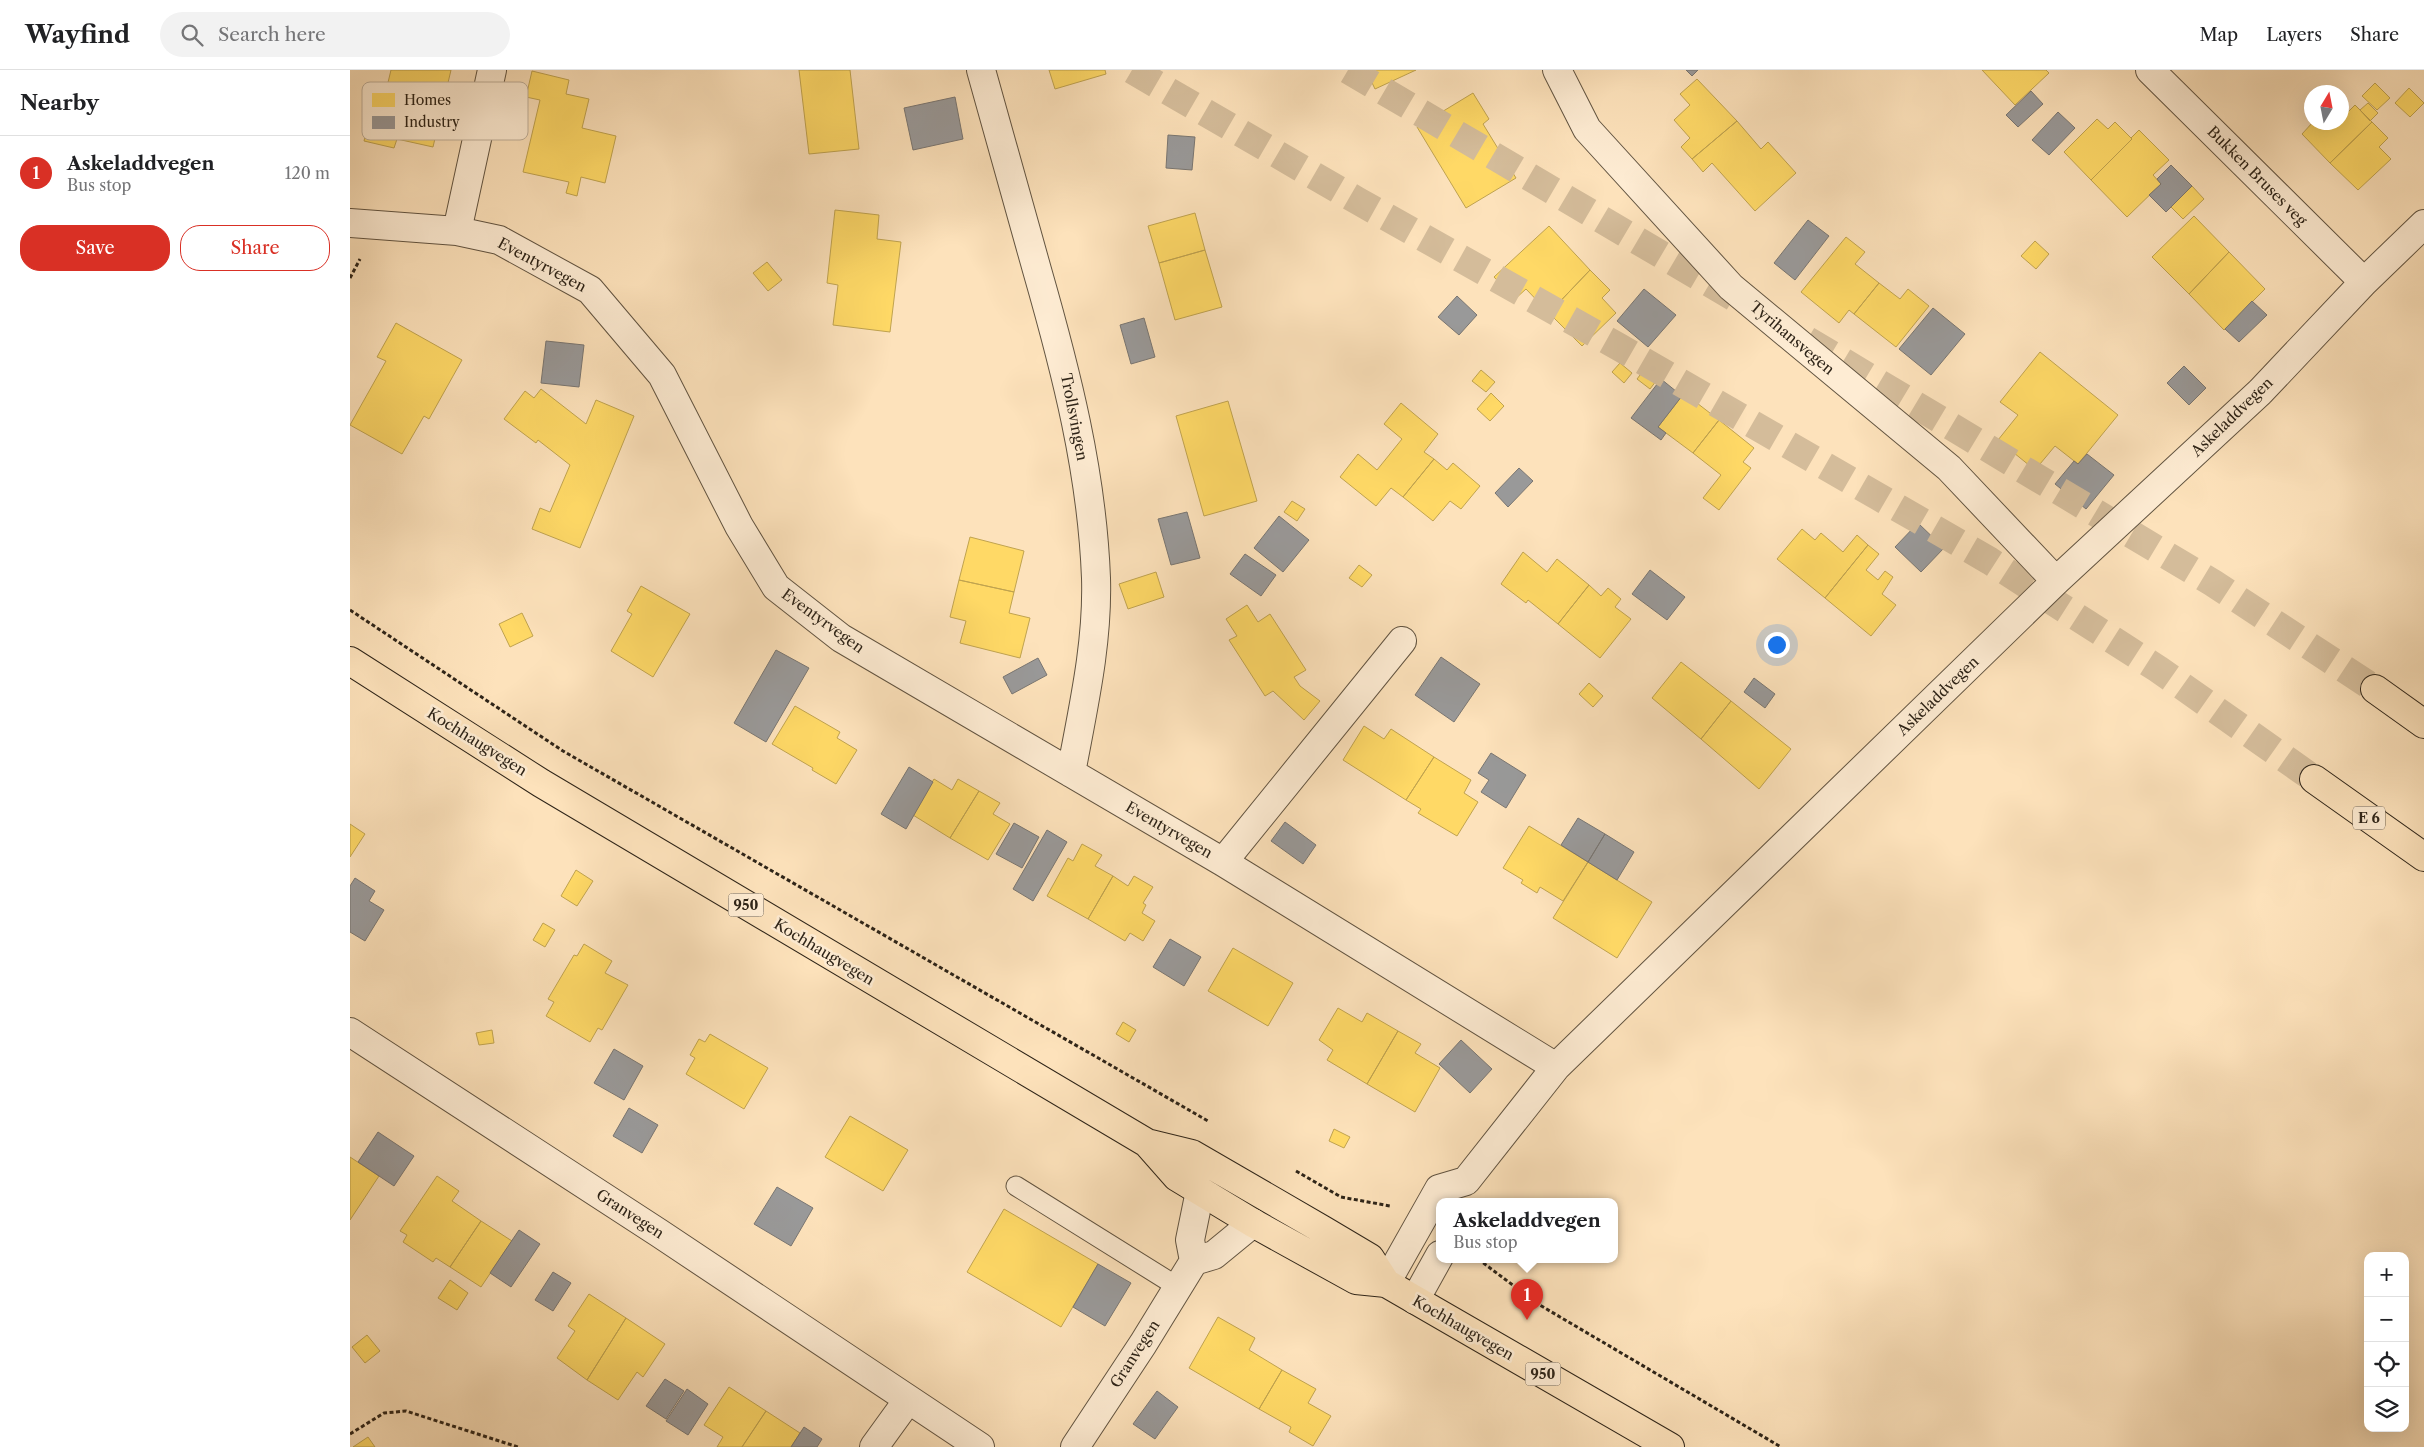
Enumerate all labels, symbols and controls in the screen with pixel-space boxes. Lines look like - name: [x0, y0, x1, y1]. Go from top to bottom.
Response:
- search box: [160, 12, 510, 57]
- text: Wayfind: [25, 20, 130, 49]
- icon: search: [178, 21, 206, 49]
- text: Search here: [218, 23, 326, 46]
- text: Map: [2200, 24, 2238, 46]
- text: Layers: [2266, 24, 2322, 46]
- text: Share: [2350, 24, 2399, 46]
- legend: [362, 82, 528, 140]
- north arrow: [2304, 85, 2349, 130]
- text: Nearby: [20, 90, 99, 115]
- text: Homes: [404, 91, 451, 109]
- text: Industry: [404, 113, 460, 131]
- street label: Bukken Bruses veg: [2204, 122, 2311, 230]
- text: Askeladdvegen: [67, 152, 215, 175]
- text: 1: [32, 163, 40, 183]
- text: 120 m: [285, 163, 330, 183]
- text: Bus stop: [67, 175, 131, 195]
- button: Save: [20, 225, 170, 271]
- button: Share: [180, 225, 330, 271]
- street label: Eventyrvegen: [495, 233, 590, 296]
- street label: Tyrihansvegen: [1746, 297, 1839, 379]
- street label: Trollsvingen: [1057, 372, 1092, 463]
- street label: Askeladdvegen: [2186, 372, 2277, 461]
- street label: Eventyrvegen: [778, 584, 869, 657]
- your location: [1764, 632, 1790, 658]
- street label: Askeladdvegen: [1892, 651, 1983, 740]
- street label: Kochhaugvegen: [424, 703, 531, 780]
- street label: Eventyrvegen: [1122, 797, 1217, 862]
- road number: E 6: [2353, 806, 2385, 830]
- road number: 950: [728, 894, 764, 916]
- street label: Kochhaugvegen: [771, 914, 878, 989]
- street label: Granvegen: [593, 1185, 668, 1243]
- popup: [1436, 1198, 1618, 1263]
- text: Askeladdvegen: [1453, 1209, 1601, 1232]
- text: Bus stop: [1453, 1232, 1518, 1252]
- map controls: [2364, 1252, 2409, 1432]
- button: +: [2364, 1252, 2409, 1297]
- pin: 1: [1511, 1279, 1543, 1320]
- street label: Kochhaugvegen: [1409, 1291, 1518, 1365]
- button: −: [2364, 1297, 2409, 1342]
- street label: Granvegen: [1106, 1316, 1164, 1391]
- button: locate: [2364, 1342, 2409, 1387]
- road number: 950: [1526, 1362, 1560, 1386]
- button: layers: [2364, 1387, 2409, 1432]

